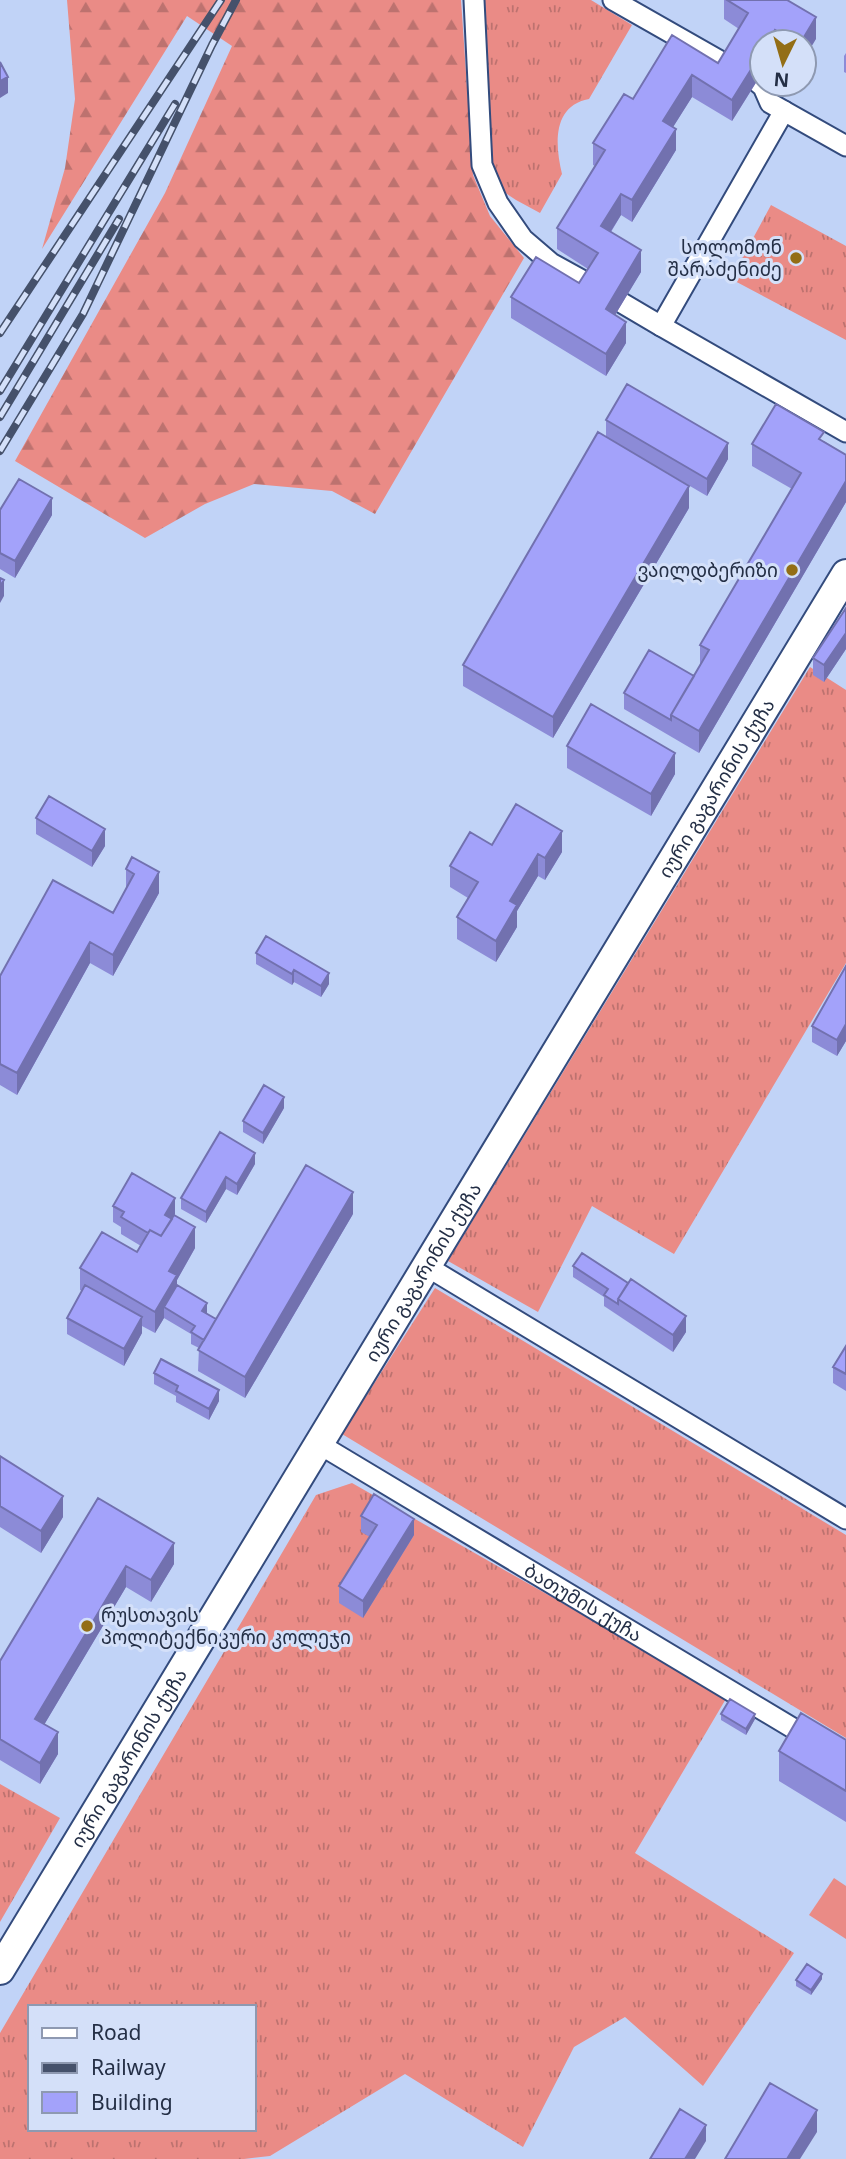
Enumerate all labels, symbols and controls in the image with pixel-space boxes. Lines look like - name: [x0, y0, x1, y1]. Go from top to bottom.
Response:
- north arrow: [748, 28, 818, 98]
- text: N: [773, 66, 790, 94]
- place label: სოლომონ შარაძენიძე: [668, 234, 782, 282]
- marker: სოლომონ შარაძენიძე: [788, 250, 804, 266]
- place label: ვაილდბერიზი: [637, 557, 778, 583]
- marker: ვაილდბერიზი: [784, 562, 800, 578]
- street label: იური გაგარინის ქუჩა: [652, 694, 781, 883]
- street label: იური გაგარინის ქუჩა: [359, 1178, 487, 1367]
- street label: ბათუმის ქუჩა: [519, 1557, 647, 1648]
- place label: რუსთავის პოლიტექნიკური კოლეჯი: [101, 1602, 351, 1650]
- marker: რუსთავის პოლიტექნიკური კოლეჯი: [79, 1618, 95, 1634]
- street label: იური გაგარინის ქუჩა: [64, 1663, 193, 1852]
- legend: [28, 2005, 256, 2131]
- text: Road: [91, 2018, 141, 2046]
- text: Railway: [91, 2053, 166, 2081]
- text: Building: [91, 2088, 173, 2116]

